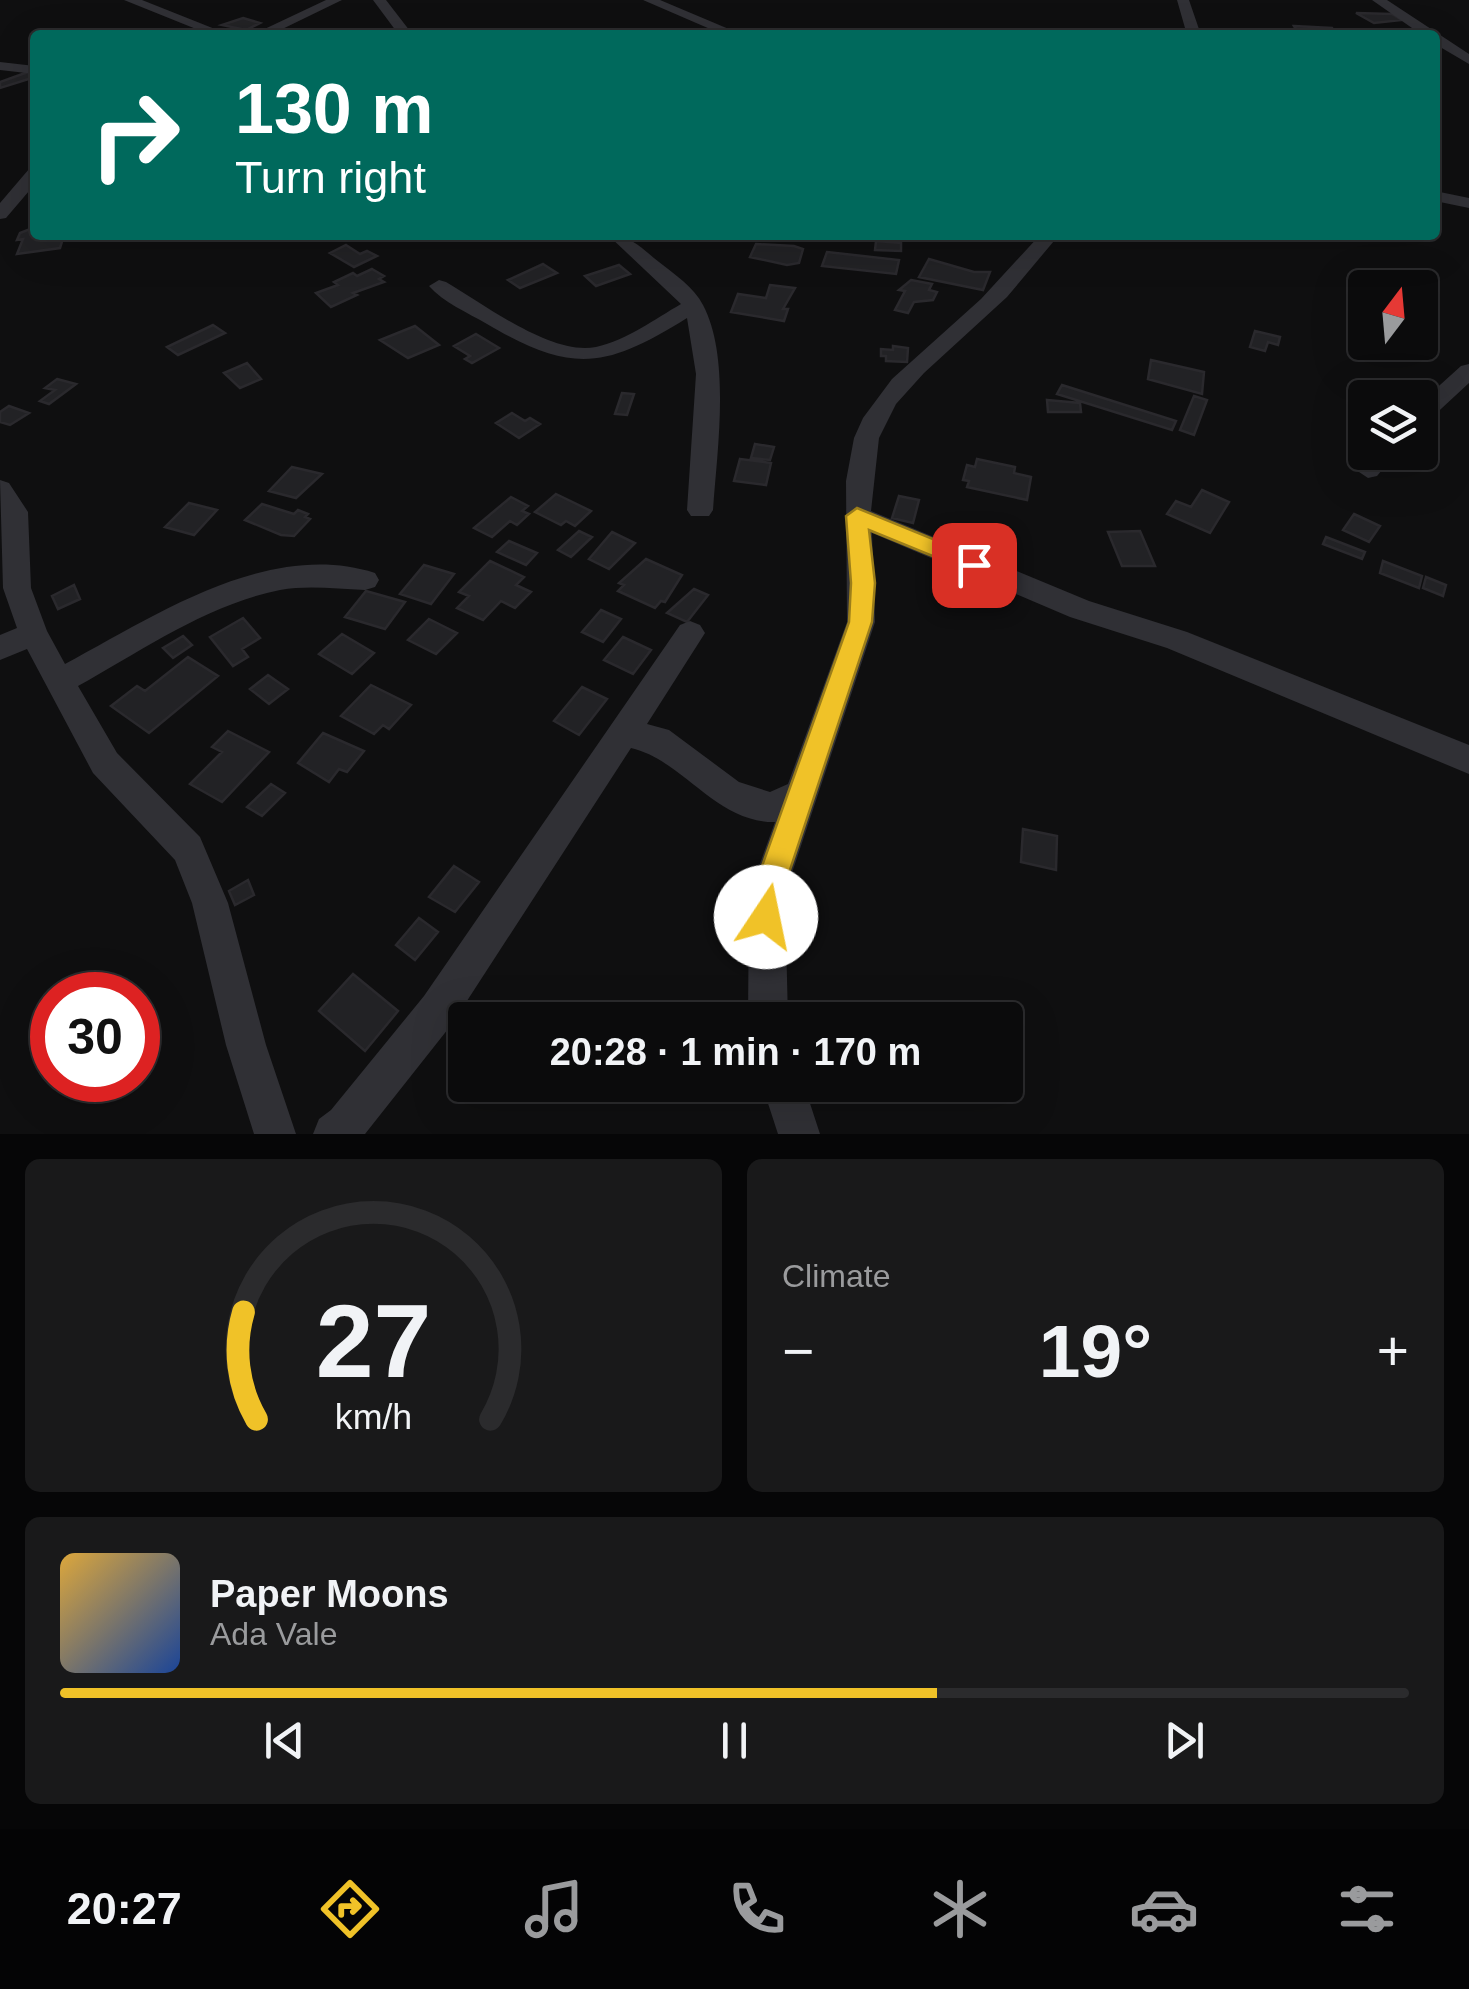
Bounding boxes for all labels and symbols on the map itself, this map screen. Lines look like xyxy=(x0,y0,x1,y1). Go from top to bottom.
north arrow xyxy=(1348,270,1438,360)
pin xyxy=(932,523,1017,608)
position arrow xyxy=(714,865,818,969)
speed limit sign: 30 xyxy=(30,972,160,1102)

